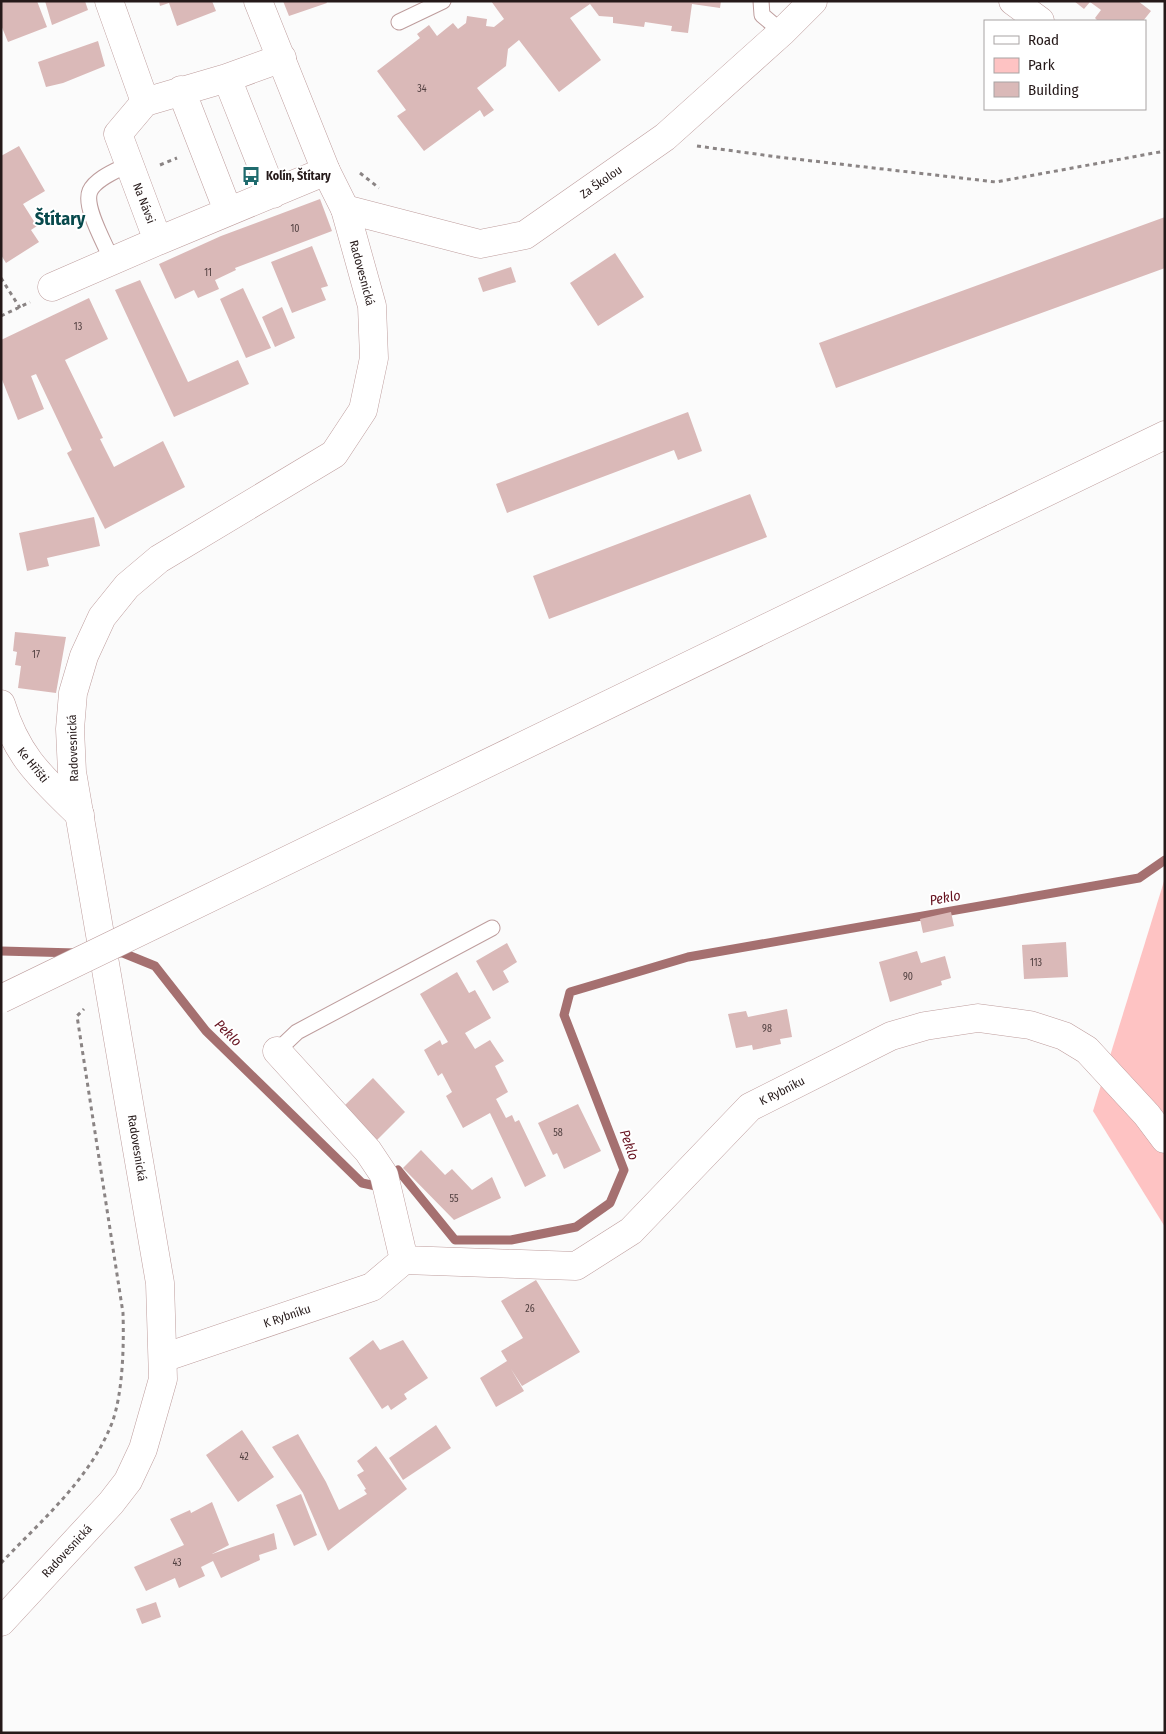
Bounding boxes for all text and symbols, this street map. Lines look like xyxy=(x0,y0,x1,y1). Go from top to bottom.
legend xyxy=(984,20,1146,110)
text: Road xyxy=(1028,31,1059,49)
text: Park xyxy=(1028,56,1055,74)
text: Building xyxy=(1028,81,1079,99)
house number: 34 xyxy=(417,83,427,95)
street label: Za Školou xyxy=(577,162,625,201)
bus stop icon: Kolín, Štítary xyxy=(240,165,262,187)
place label: Kolín, Štítary xyxy=(266,167,331,183)
street label: Na Návsi xyxy=(130,181,158,225)
district label: Štítary xyxy=(35,207,86,230)
house number: 10 xyxy=(290,223,300,235)
street label: Radovesnická xyxy=(347,239,377,307)
house number: 11 xyxy=(204,267,212,279)
house number: 13 xyxy=(74,321,83,333)
house number: 17 xyxy=(32,649,40,661)
street label: Radovesnická xyxy=(65,714,81,782)
street label: Ke Hřišti xyxy=(15,744,51,786)
water label: Peklo xyxy=(928,887,962,909)
house number: 113 xyxy=(1030,957,1043,969)
house number: 90 xyxy=(903,971,913,983)
water label: Peklo xyxy=(211,1016,245,1050)
house number: 98 xyxy=(762,1023,772,1035)
street label: K Rybníku xyxy=(757,1074,807,1108)
street label: Radovesnická xyxy=(125,1114,149,1182)
house number: 58 xyxy=(553,1127,563,1139)
water label: Peklo xyxy=(616,1127,642,1163)
house number: 55 xyxy=(449,1193,459,1205)
street label: K Rybníku xyxy=(262,1301,312,1331)
house number: 26 xyxy=(525,1303,535,1315)
house number: 42 xyxy=(239,1451,249,1463)
street label: Radovesnická xyxy=(39,1522,95,1580)
house number: 43 xyxy=(172,1557,182,1569)

